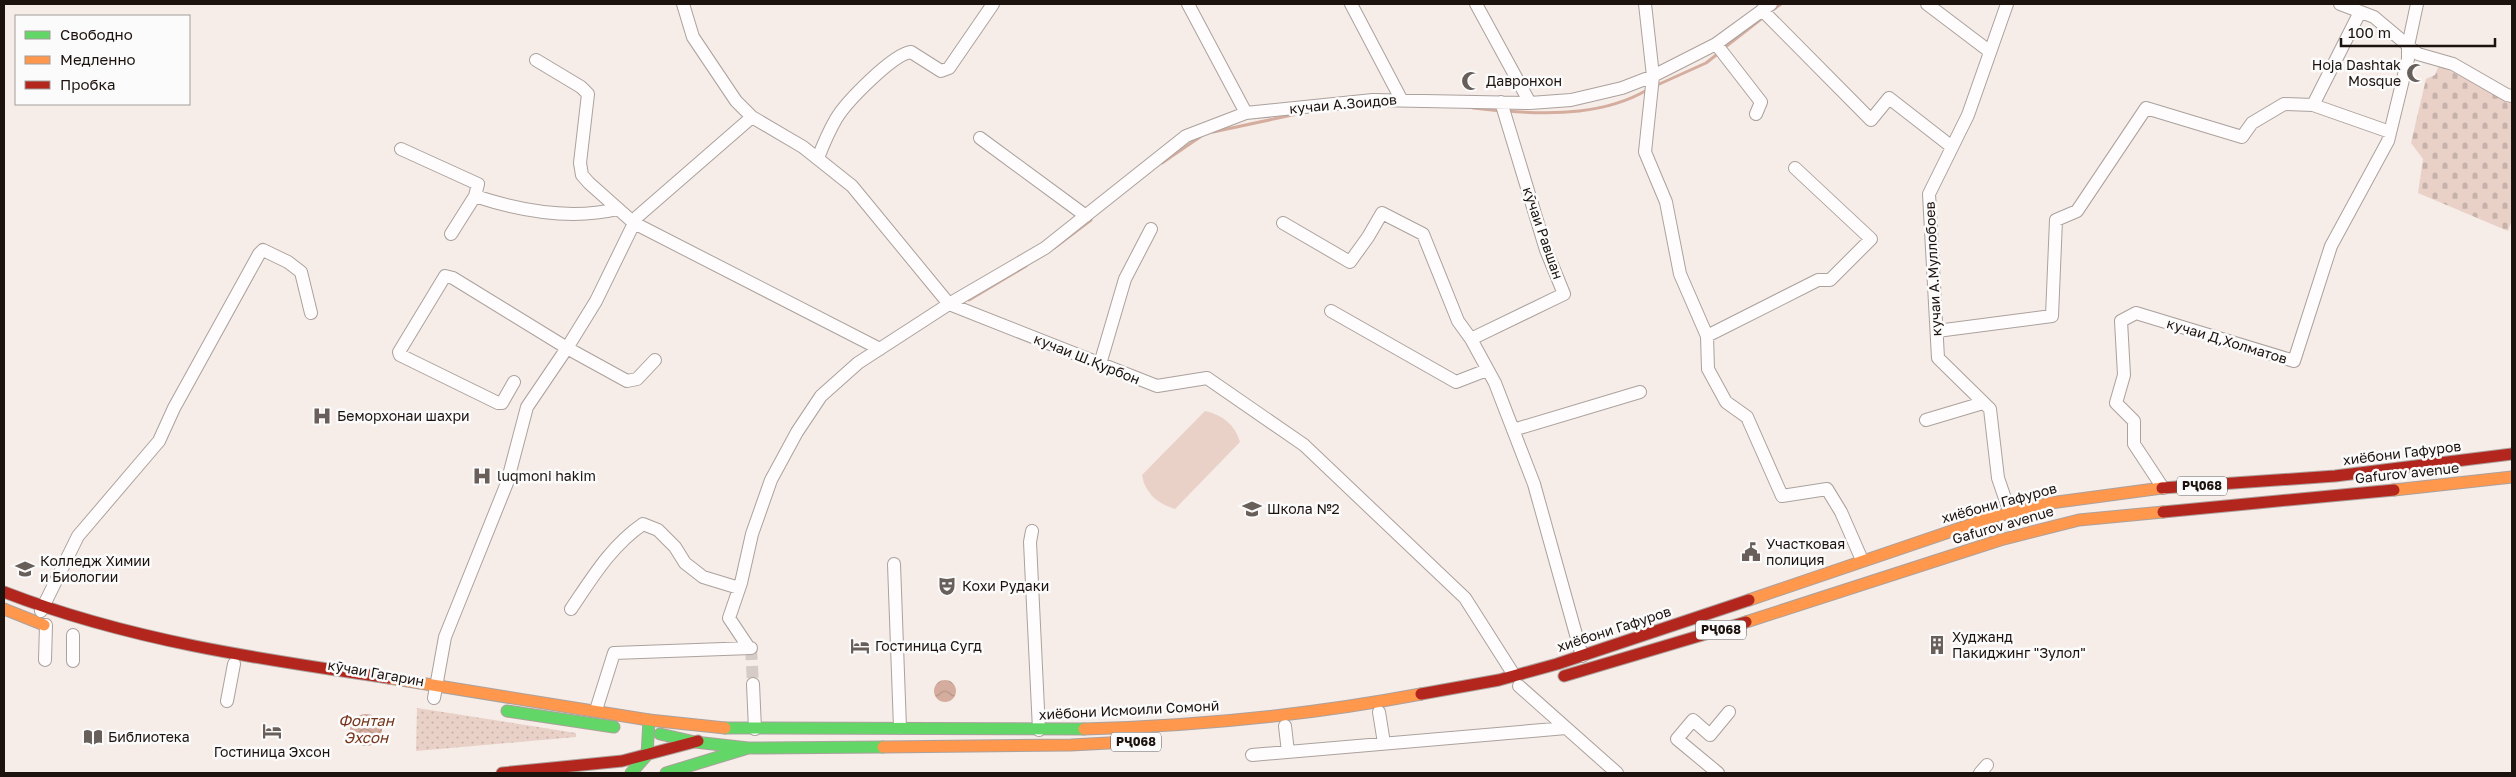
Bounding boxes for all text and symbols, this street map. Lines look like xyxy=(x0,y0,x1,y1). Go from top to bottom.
legend xyxy=(15,15,190,105)
scale bar xyxy=(2341,15,2495,47)
text: 100 m xyxy=(2348,23,2391,41)
text: Свободно xyxy=(60,25,133,43)
text: Медленно xyxy=(60,50,136,68)
place label: Hoja Dashtak Mosque xyxy=(2312,56,2401,89)
mosque icon: Hoja Dashtak Mosque xyxy=(2405,62,2427,84)
mosque icon: Давронхон xyxy=(1460,70,1482,92)
place label: Давронхон xyxy=(1486,72,1562,89)
text: Пробка xyxy=(60,75,115,93)
street label: кучаи А.Зоидов xyxy=(1288,90,1398,117)
street label: кӯчаи Равшан xyxy=(1520,185,1567,281)
street label: кучаи А.Муллобоев xyxy=(1920,201,1945,337)
street label: кучаи Д,Холматов xyxy=(2165,314,2290,367)
street label: кучаи Ш.Қурбон xyxy=(1032,330,1143,388)
hospital icon: Беморхонаи шахри xyxy=(311,405,333,427)
place label: Беморхонаи шахри xyxy=(337,407,470,424)
street label: хиёбони Гафуров xyxy=(2342,437,2462,468)
street label: Gafurov avenue xyxy=(2354,459,2460,486)
hospital icon: luqmoni hakim xyxy=(471,465,493,487)
place label: luqmoni hakim xyxy=(497,467,596,484)
road number: РҶ068 xyxy=(2177,476,2227,496)
street label: хиёбони Гафуров xyxy=(1939,479,2059,526)
school or university icon: Школа №2 xyxy=(1241,498,1263,520)
place label: Школа №2 xyxy=(1267,500,1340,517)
street label: Gafurov avenue xyxy=(1950,502,2056,547)
place label: Участковая полиция xyxy=(1766,535,1845,568)
public building icon: Участковая полиция xyxy=(1740,541,1762,563)
place label: Колледж Химии и Биологии xyxy=(40,552,150,585)
school or university icon: Колледж Химии и Биологии xyxy=(14,558,36,580)
theatre icon: Кохи Рудаки xyxy=(936,575,958,597)
place label: Кохи Рудаки xyxy=(962,577,1049,594)
street label: хиёбони Гафуров xyxy=(1555,602,1673,655)
road number: РҶ068 xyxy=(1696,620,1746,640)
place label: Худжанд Пакиджинг "Зулол" xyxy=(1952,628,2086,661)
building icon: Худжанд Пакиджинг "Зулол" xyxy=(1926,634,1948,656)
hotel icon: Гостиница Сугд xyxy=(849,635,871,657)
place label: Гостиница Сугд xyxy=(875,637,982,654)
street label: кӯчаи Гагарин xyxy=(326,656,426,689)
street label: хиёбони Исмоили Сомонӣ xyxy=(1038,696,1220,723)
water label: Фонтан Эхсон xyxy=(338,711,395,746)
hotel icon: Гостиница Эхсон xyxy=(261,720,283,742)
library icon: Библиотека xyxy=(82,726,104,748)
place label: Библиотека xyxy=(108,728,190,745)
road number: РҶ068 xyxy=(1111,732,1161,752)
place label: Гостиница Эхсон xyxy=(214,743,330,760)

